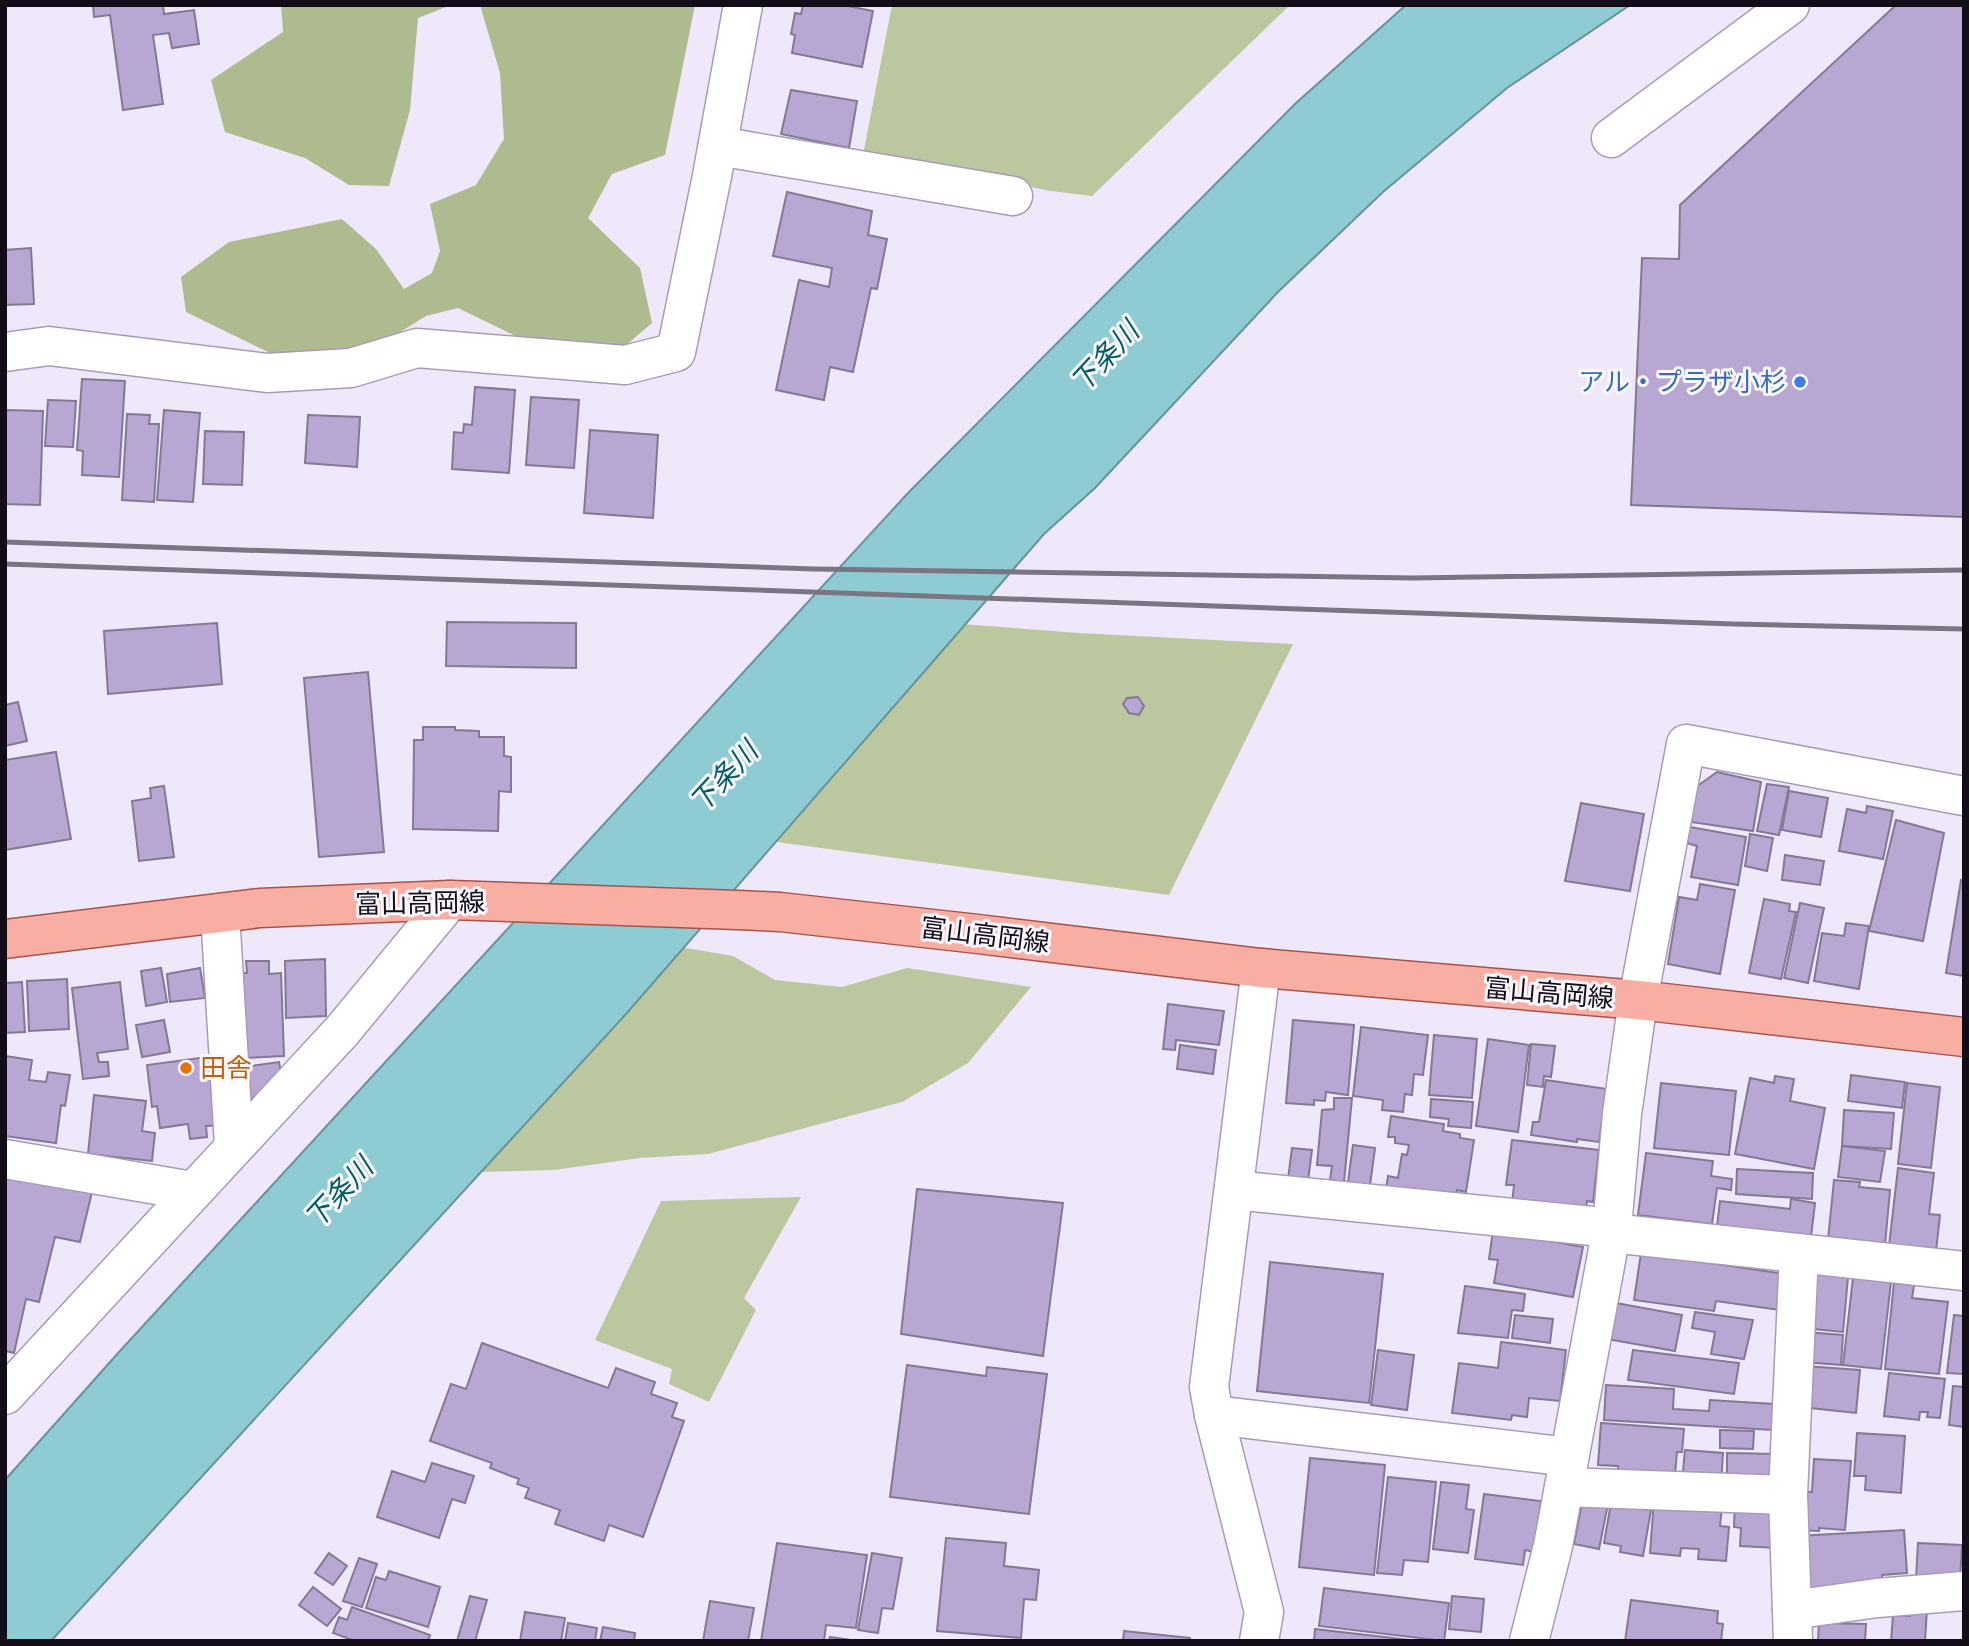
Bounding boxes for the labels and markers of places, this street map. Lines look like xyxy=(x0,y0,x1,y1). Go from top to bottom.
place label: アル・プラザ小杉 xyxy=(1578,363,1786,401)
marker: アル・プラザ小杉 xyxy=(1792,374,1808,390)
place label: 田舎 xyxy=(200,1049,252,1087)
marker: 田舎 xyxy=(178,1060,194,1076)

